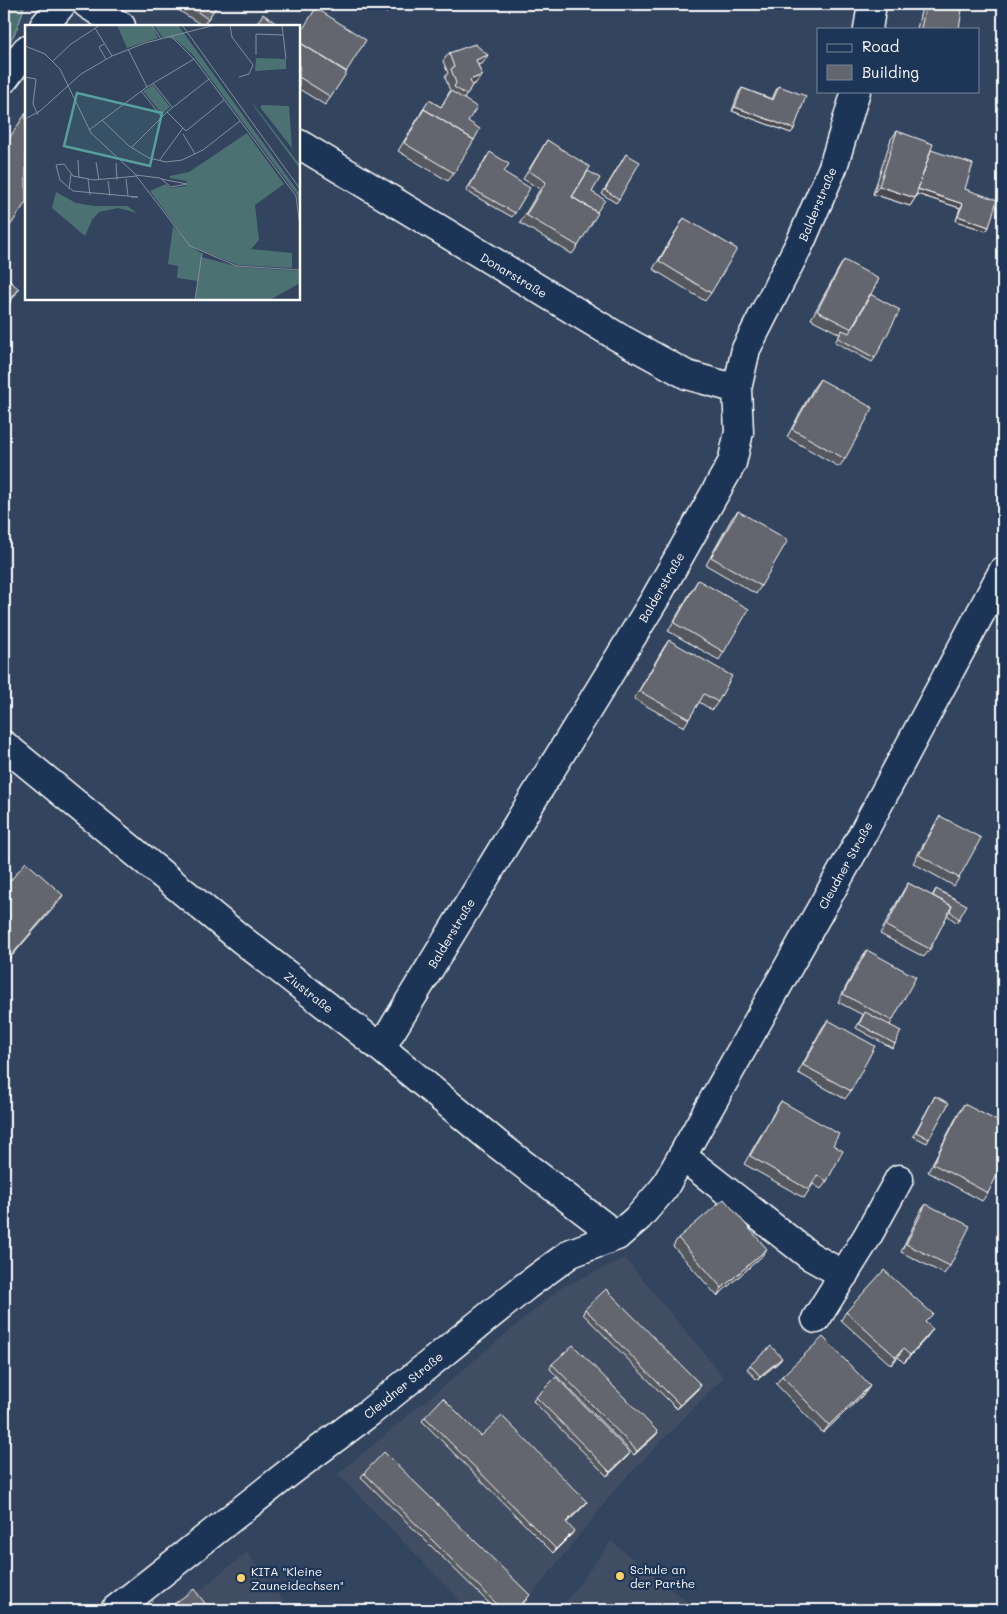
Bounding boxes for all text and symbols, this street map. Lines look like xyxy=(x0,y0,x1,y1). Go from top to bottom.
inset map xyxy=(25,25,300,300)
legend xyxy=(817,28,980,92)
text: Road xyxy=(862,36,899,56)
text: Building xyxy=(862,62,919,82)
street label: Balderstraße xyxy=(794,165,840,243)
street label: Donarstraße xyxy=(478,249,550,301)
street label: Balderstraße xyxy=(634,549,688,625)
street label: Cleudner Straße xyxy=(814,818,876,912)
street label: Balderstraße xyxy=(424,895,478,971)
street label: Ziustraße xyxy=(281,968,337,1016)
street label: Cleudner Straße xyxy=(360,1348,446,1422)
place label: Schule an der Parthe xyxy=(630,1561,695,1591)
place label: KITA "Kleine Zauneidechsen" xyxy=(251,1563,344,1593)
marker: Schule an der Parthe xyxy=(614,1570,626,1582)
marker: KITA "Kleine Zauneidechsen" xyxy=(235,1572,247,1584)

